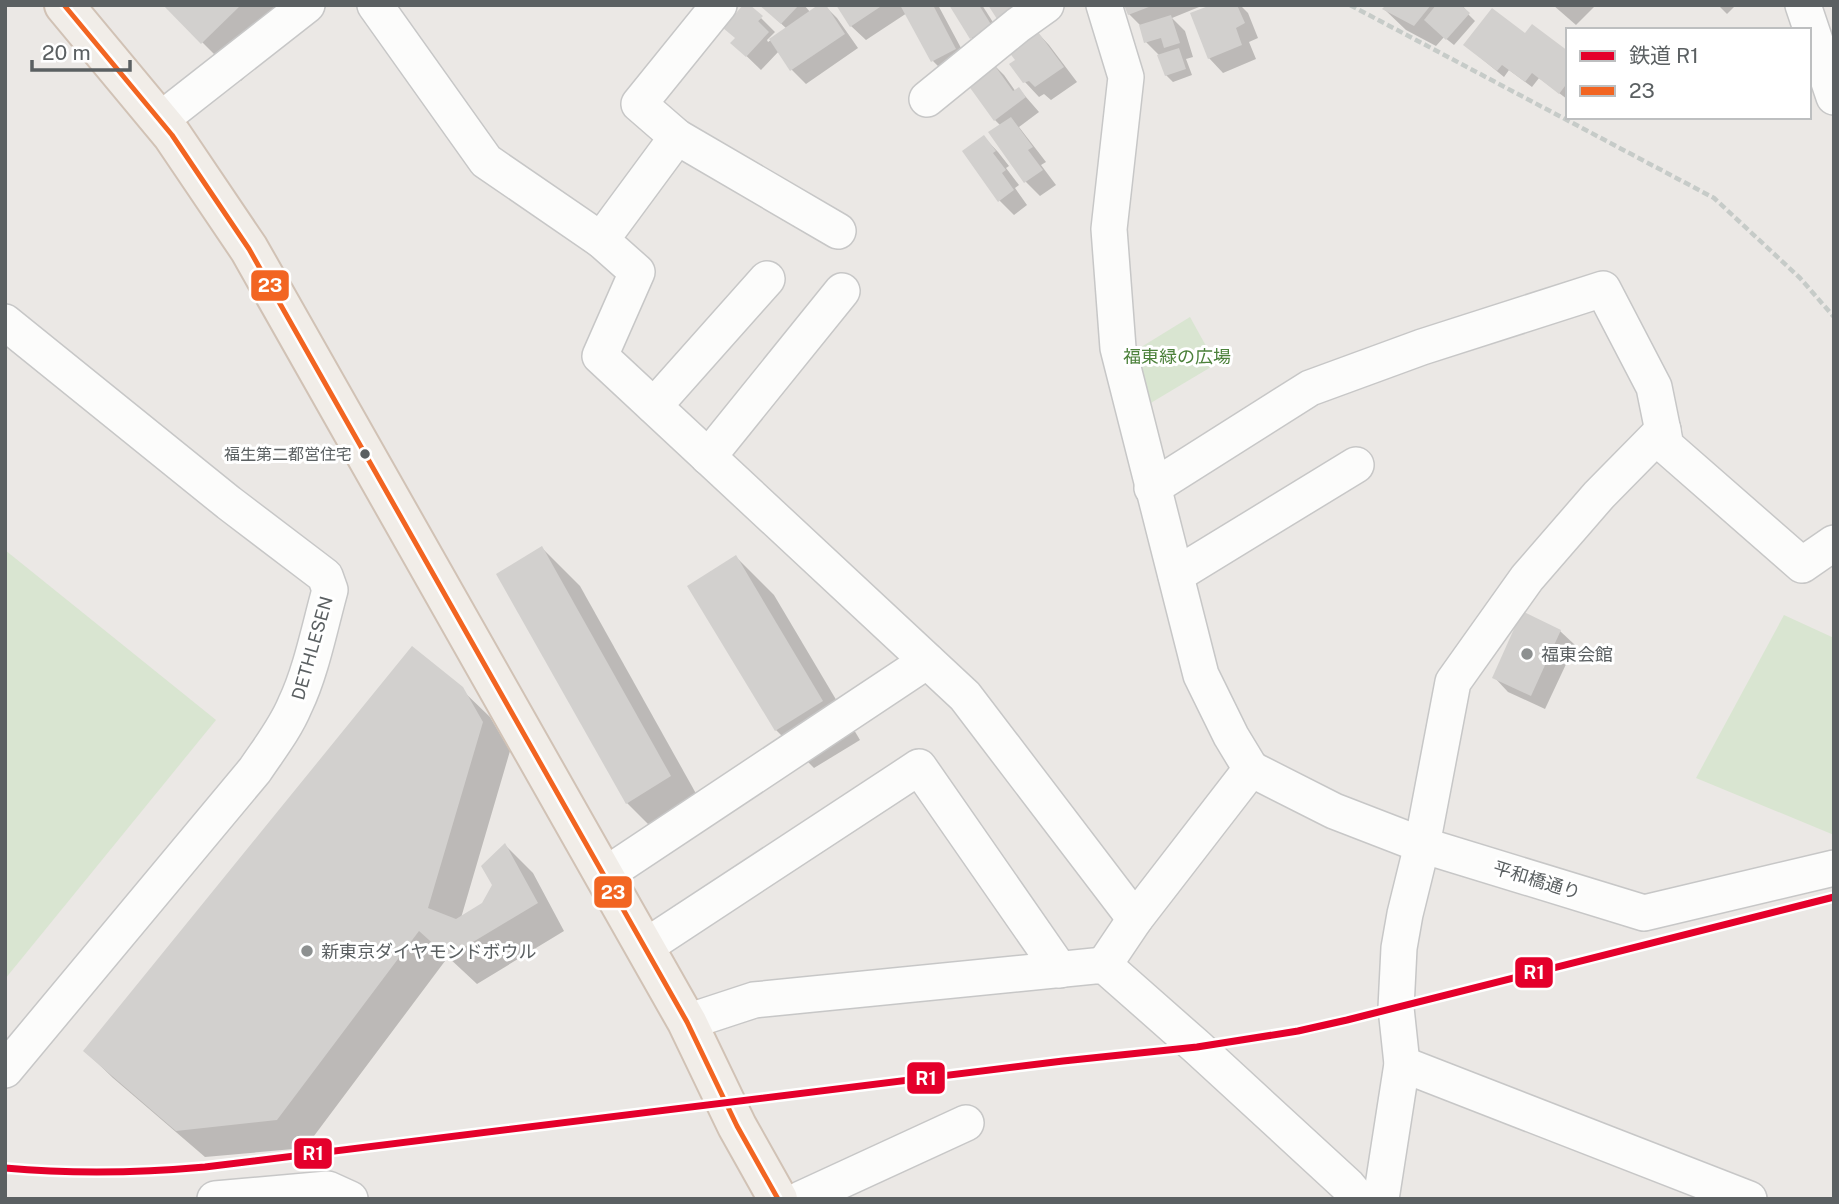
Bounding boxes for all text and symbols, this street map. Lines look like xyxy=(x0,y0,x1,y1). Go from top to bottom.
scale bar xyxy=(32,28,130,72)
legend xyxy=(1566,28,1811,119)
text: 20 m xyxy=(42,40,91,65)
text: 鉄道 R1 xyxy=(1629,43,1699,68)
text: 23 xyxy=(1629,78,1655,103)
line badge: 23 xyxy=(250,269,290,302)
text: 23 xyxy=(258,274,282,296)
park label: 福東緑の広場 xyxy=(1123,346,1231,367)
place label: 福生第二都営住宅 xyxy=(224,445,352,464)
marker: 福生第二都営住宅 xyxy=(358,447,372,461)
street label: DETHLESEN xyxy=(287,594,337,702)
place label: 福東会館 xyxy=(1541,644,1613,665)
marker: 福東会館 xyxy=(1519,646,1535,662)
street label: 平和橋通り xyxy=(1491,857,1583,903)
line badge: 23 xyxy=(593,875,633,909)
text: 23 xyxy=(601,881,625,903)
place label: 新東京ダイヤモンドボウル xyxy=(321,941,536,962)
marker: 新東京ダイヤモンドボウル xyxy=(299,943,315,959)
line badge: R1 xyxy=(1514,956,1554,989)
text: R1 xyxy=(1523,961,1545,983)
line badge: R1 xyxy=(906,1061,946,1095)
text: R1 xyxy=(915,1067,937,1089)
line badge: R1 xyxy=(293,1137,333,1170)
text: R1 xyxy=(302,1142,324,1164)

